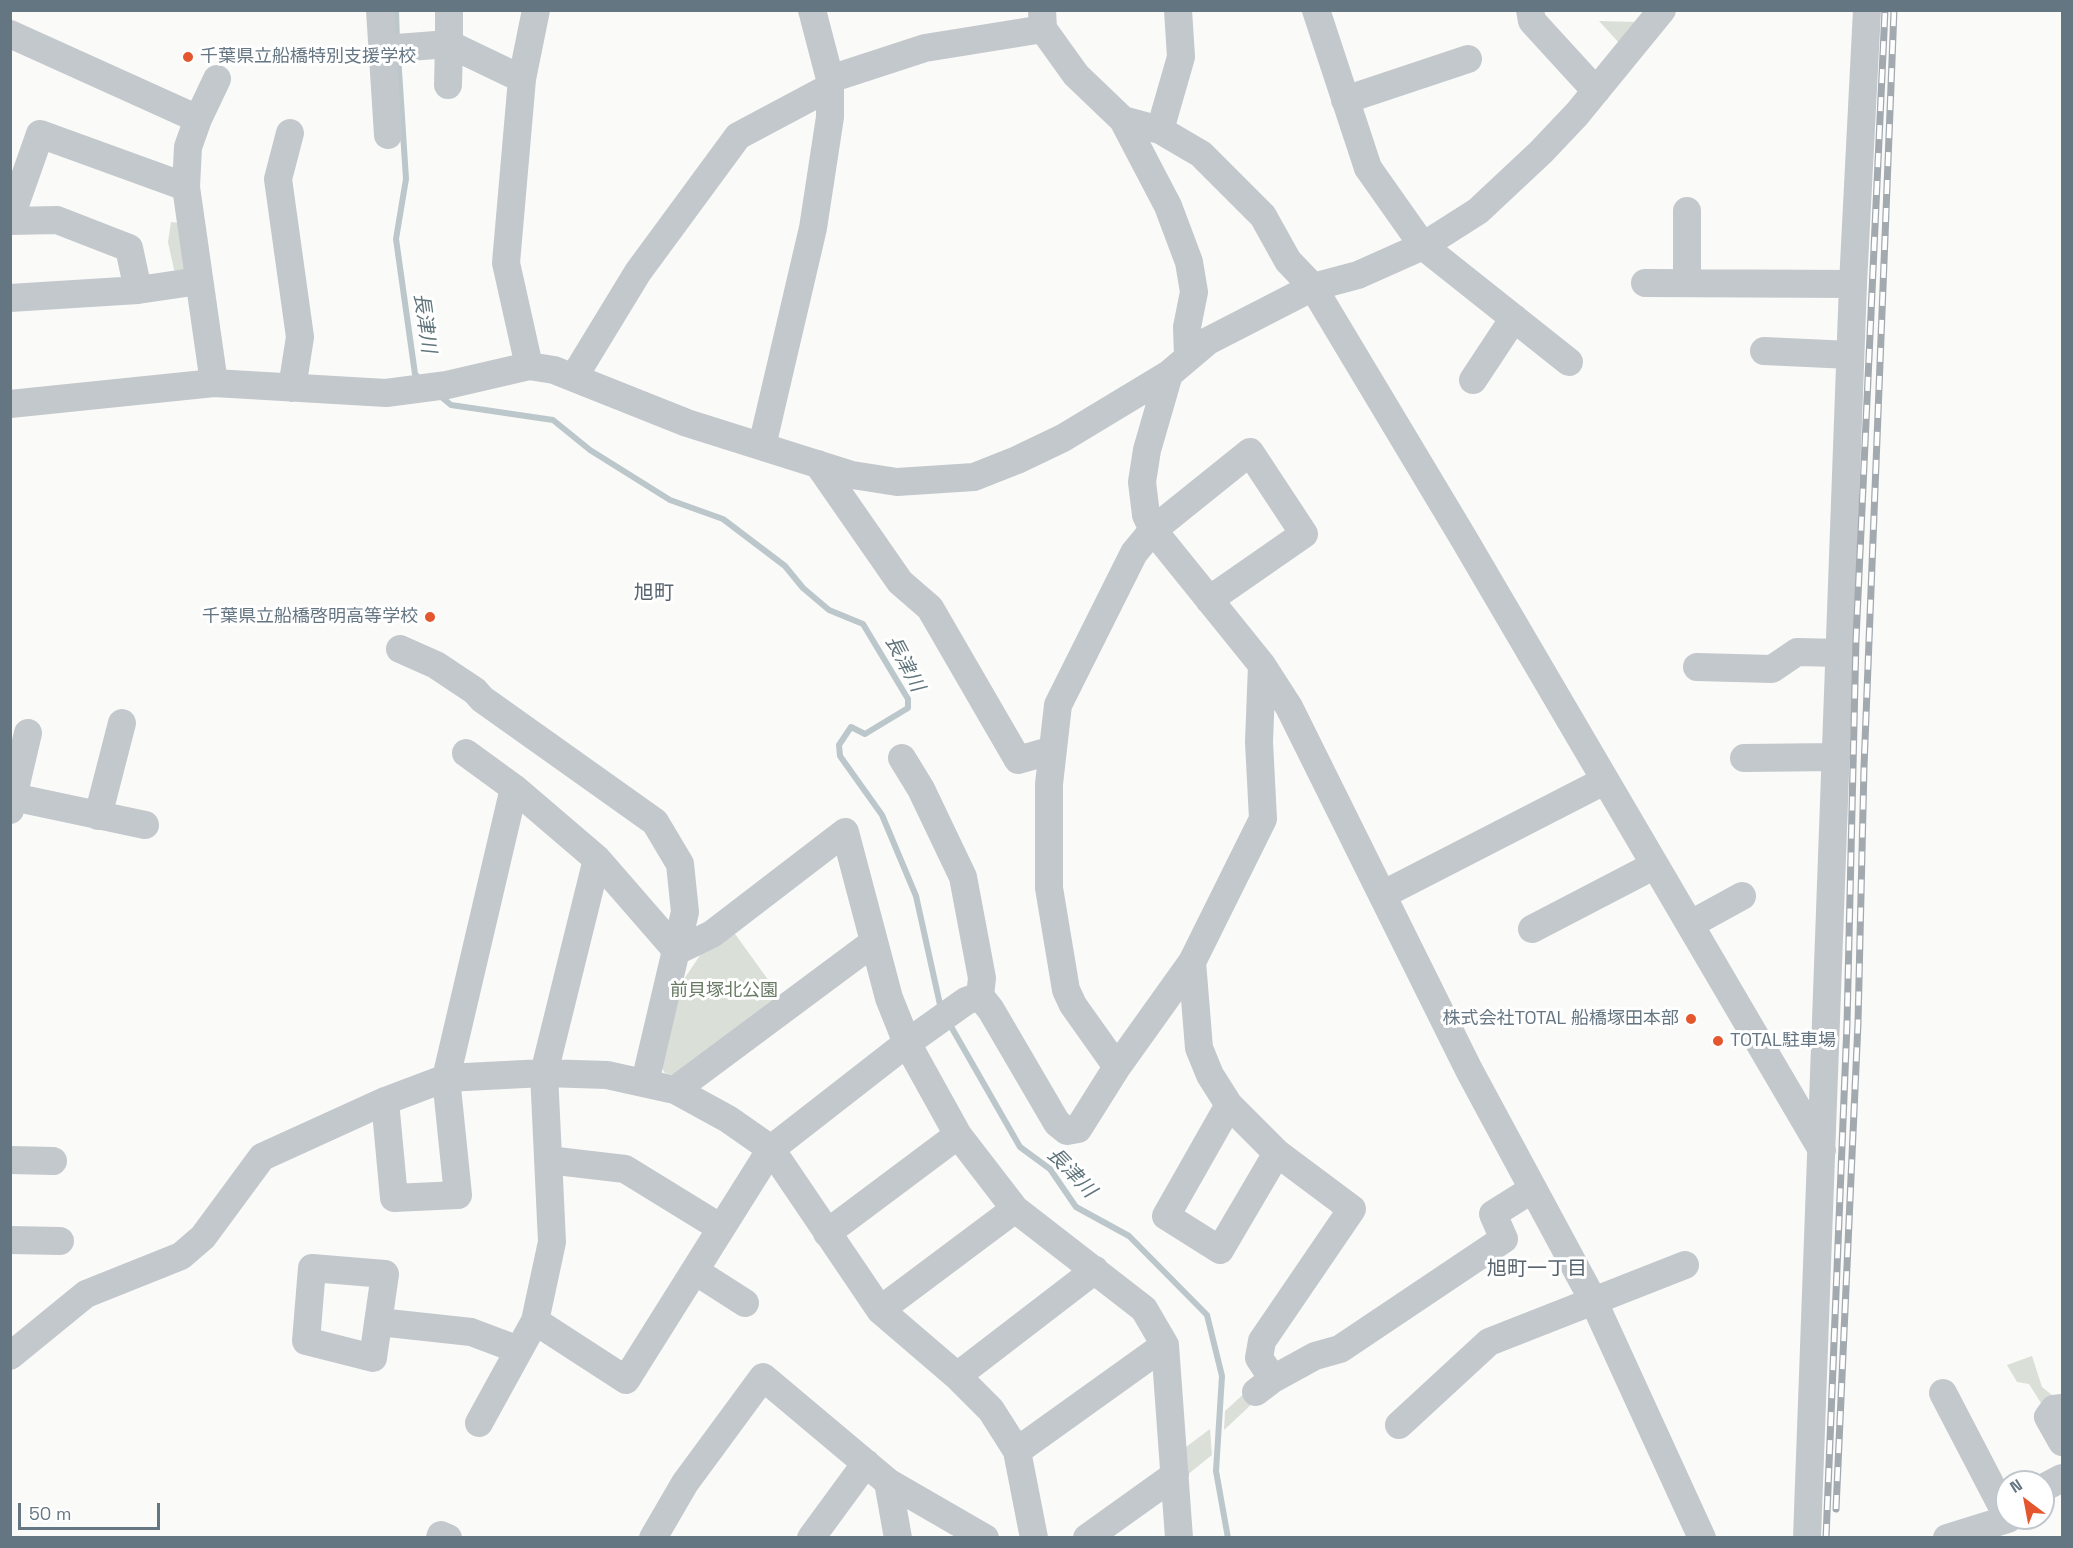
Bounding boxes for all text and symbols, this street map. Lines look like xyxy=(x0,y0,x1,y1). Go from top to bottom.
place label: 千葉県立船橋特別支援学校 xyxy=(200,46,416,68)
marker: 千葉県立船橋特別支援学校 xyxy=(181,50,195,64)
water label: 長津川 xyxy=(408,292,440,354)
district label: 旭町 xyxy=(634,582,674,606)
place label: 千葉県立船橋啓明高等学校 xyxy=(202,606,418,628)
marker: 千葉県立船橋啓明高等学校 xyxy=(423,610,437,624)
water label: 長津川 xyxy=(879,632,929,696)
park label: 前貝塚北公園 xyxy=(670,980,778,1002)
place label: 株式会社TOTAL 船橋塚田本部 xyxy=(1442,1008,1679,1030)
marker: 株式会社TOTAL 船橋塚田本部 xyxy=(1684,1012,1698,1026)
place label: TOTAL駐車場 xyxy=(1730,1030,1836,1052)
marker: TOTAL駐車場 xyxy=(1711,1034,1725,1048)
water label: 長津川 xyxy=(1042,1143,1100,1203)
district label: 旭町一丁目 xyxy=(1487,1258,1587,1282)
north arrow xyxy=(1995,1470,2055,1530)
text: N xyxy=(2006,1474,2026,1498)
scale bar xyxy=(21,1491,164,1529)
text: 50 m xyxy=(29,1502,71,1525)

